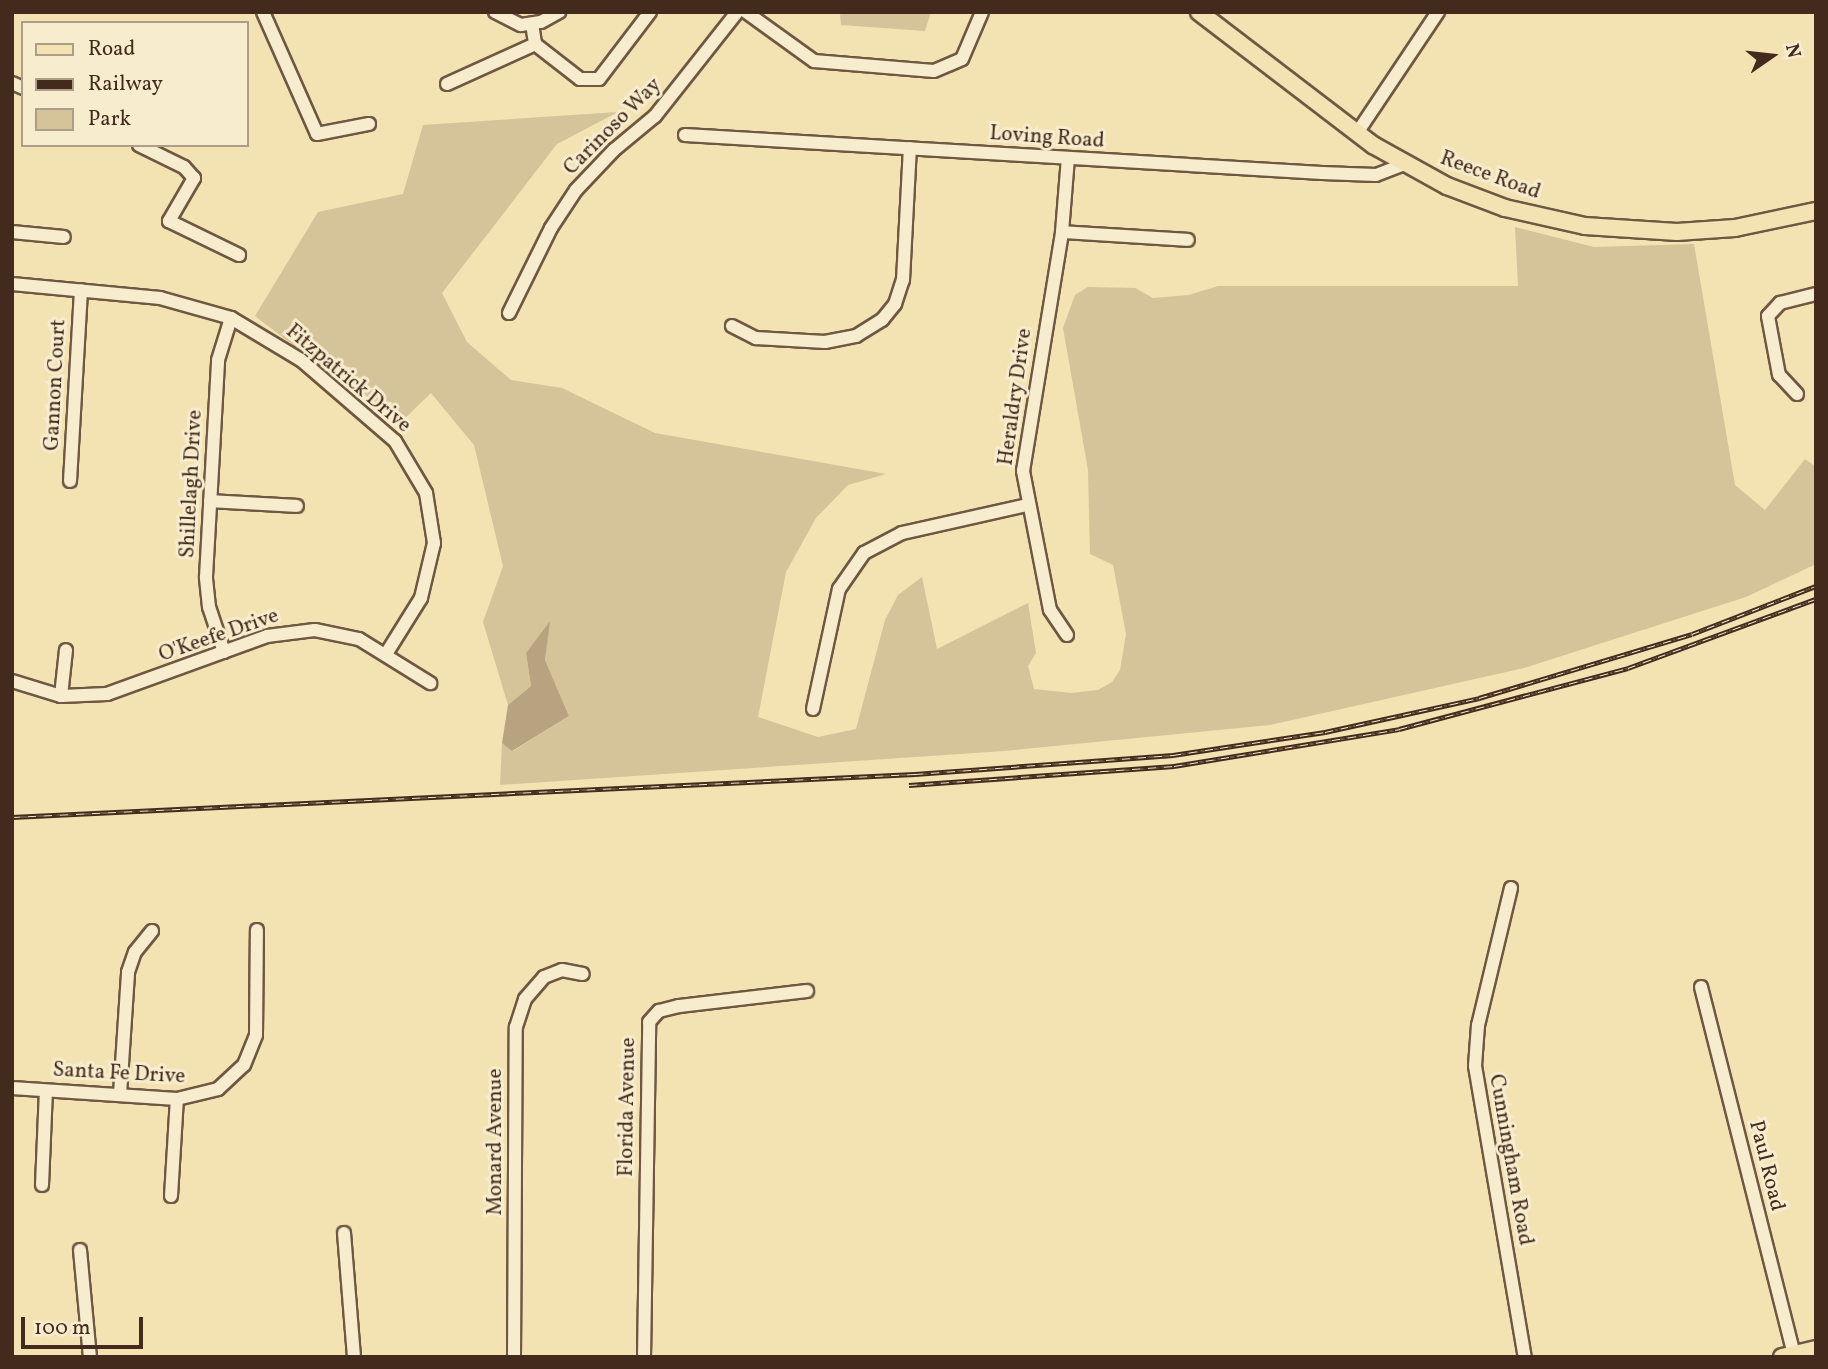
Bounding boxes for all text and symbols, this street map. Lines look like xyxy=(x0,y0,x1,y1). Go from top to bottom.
legend xyxy=(21,21,248,147)
north arrow xyxy=(1737,21,1807,91)
text: Road xyxy=(88,35,135,64)
text: N xyxy=(1778,41,1807,61)
text: Railway xyxy=(88,70,163,99)
street label: Carinoso Way xyxy=(559,73,667,181)
text: Park xyxy=(88,105,131,134)
street label: Loving Road xyxy=(989,121,1105,155)
street label: Reece Road xyxy=(1436,146,1544,206)
street label: Gannon Court xyxy=(40,319,72,451)
street label: Fitzpatrick Drive xyxy=(280,319,416,439)
street label: Heraldry Drive xyxy=(994,327,1038,467)
street label: Shillelagh Drive xyxy=(176,409,208,559)
street label: O'Keefe Drive xyxy=(156,604,282,668)
street label: Florida Avenue xyxy=(614,1037,642,1177)
street label: Santa Fe Drive xyxy=(52,1058,186,1090)
street label: Monard Avenue xyxy=(483,1069,509,1215)
street label: Cunningham Road xyxy=(1483,1072,1537,1248)
street label: Paul Road xyxy=(1743,1118,1789,1214)
scale bar xyxy=(24,1302,147,1346)
text: 100 m xyxy=(34,1314,91,1343)

